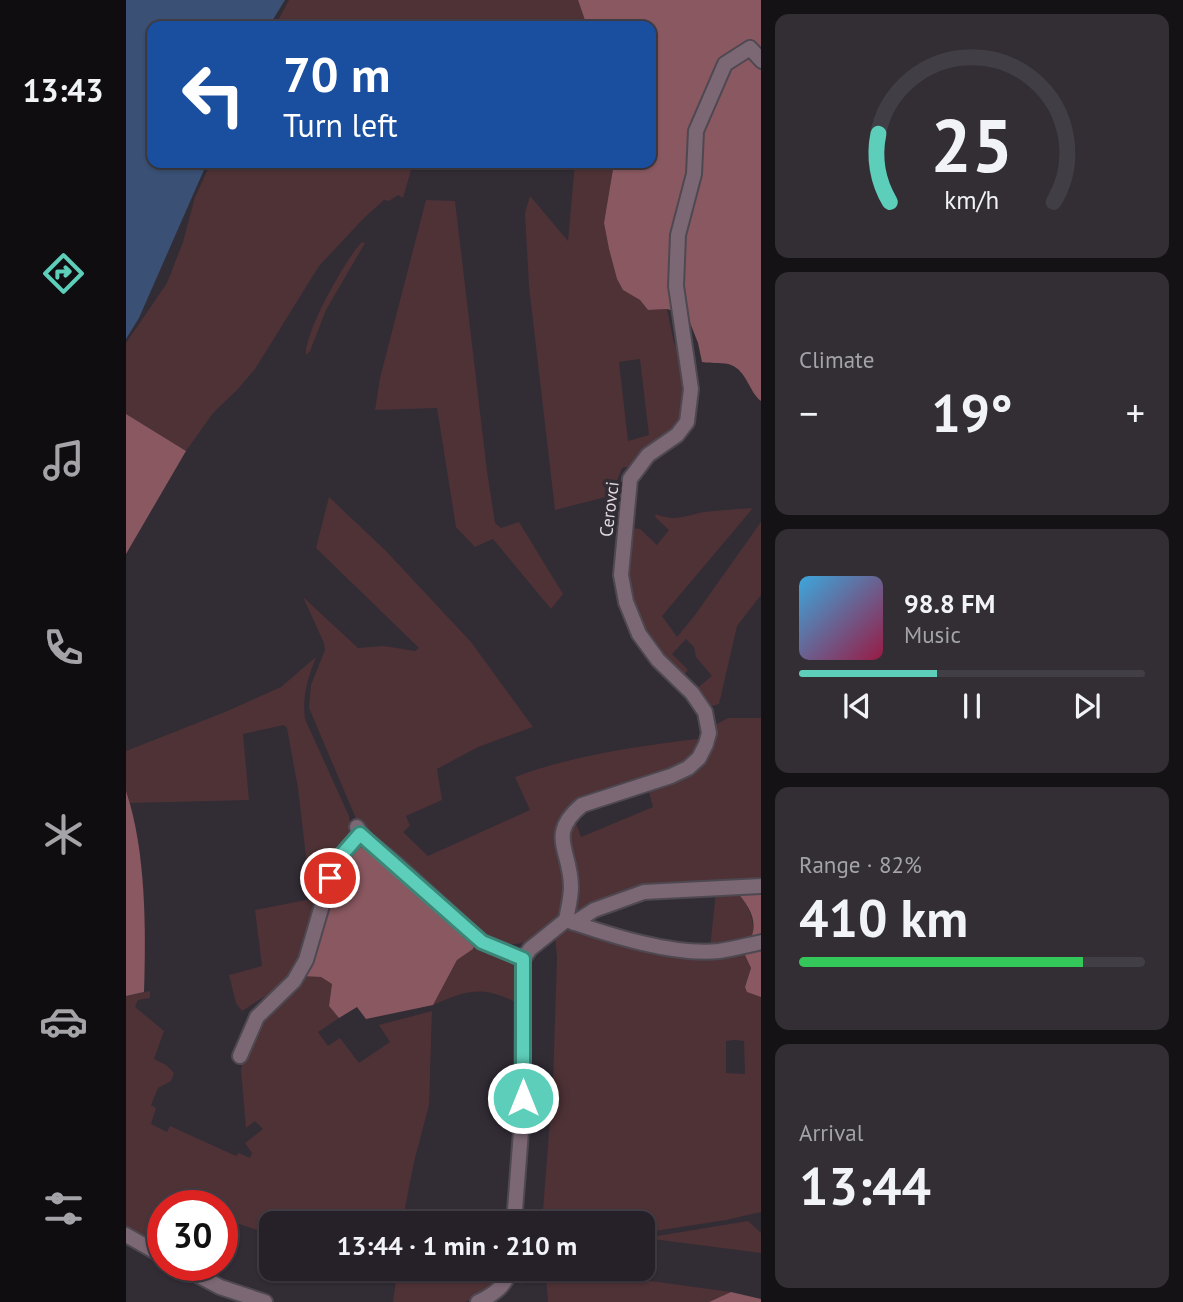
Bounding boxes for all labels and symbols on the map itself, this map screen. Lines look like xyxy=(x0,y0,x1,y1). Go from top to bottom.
street label: Cerovci xyxy=(594,480,624,538)
pin xyxy=(300,848,360,908)
position arrow xyxy=(486,1061,560,1135)
speed limit sign: 30 xyxy=(147,1190,238,1281)

